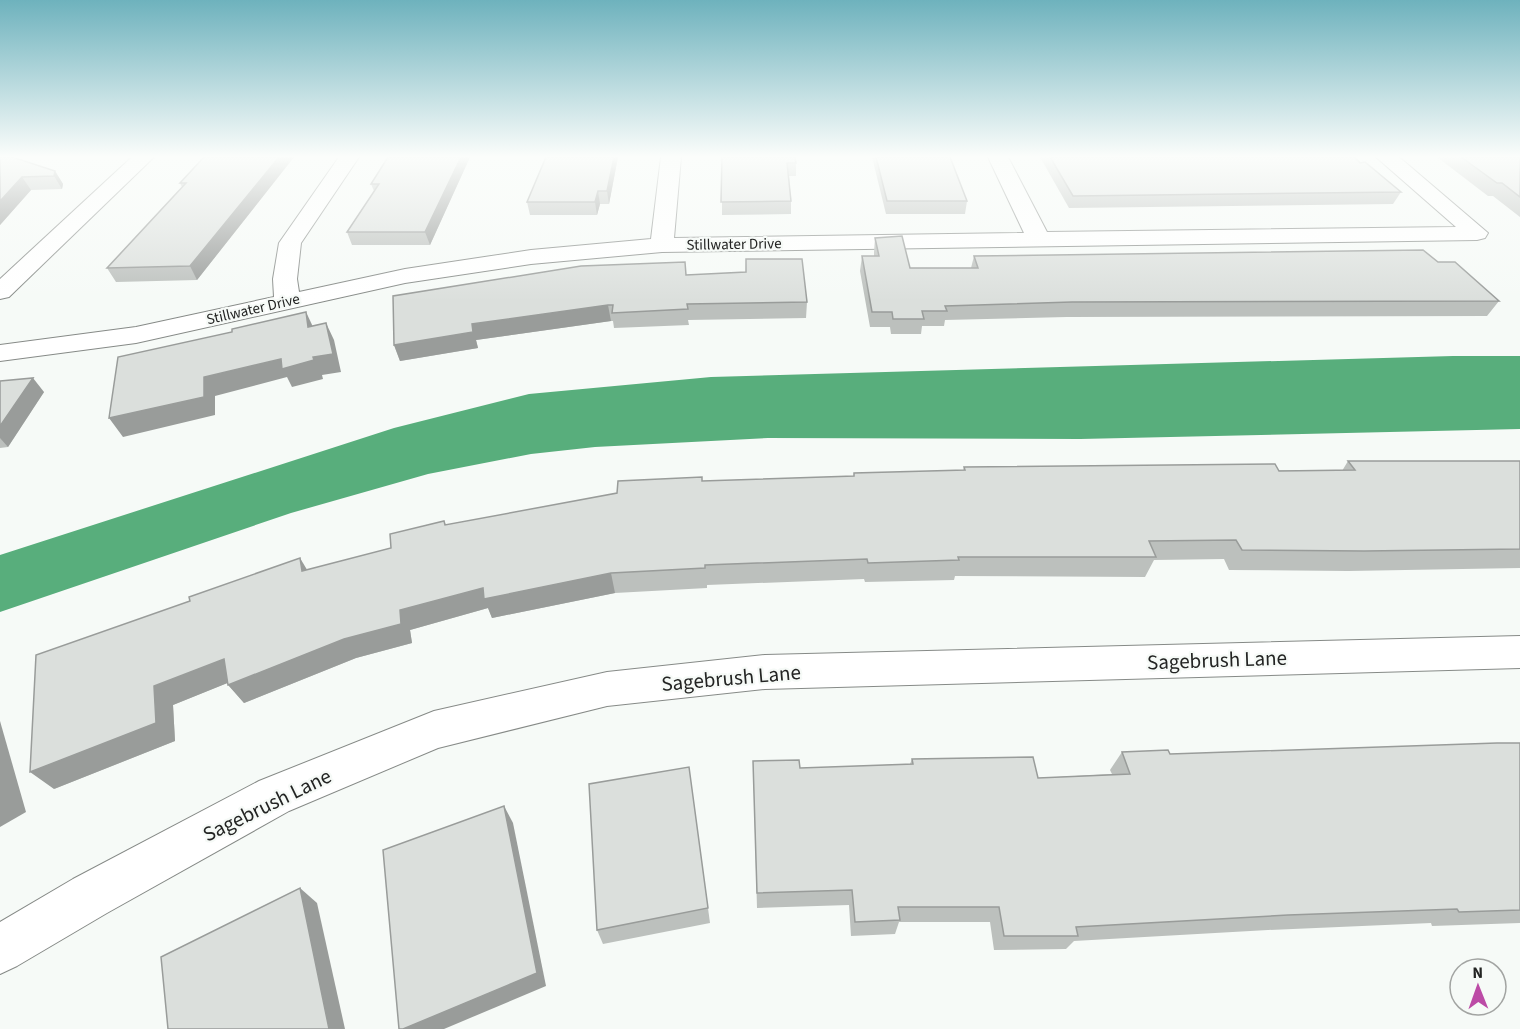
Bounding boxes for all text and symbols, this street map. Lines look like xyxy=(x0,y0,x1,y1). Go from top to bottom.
street label: Stillwater Drive xyxy=(686,233,782,256)
street label: Stillwater Drive xyxy=(204,289,302,330)
street label: Sagebrush Lane xyxy=(1147,643,1287,677)
street label: Sagebrush Lane xyxy=(660,657,802,699)
street label: Sagebrush Lane xyxy=(198,761,336,849)
north arrow xyxy=(1448,957,1508,1017)
text: N xyxy=(1472,962,1483,984)

